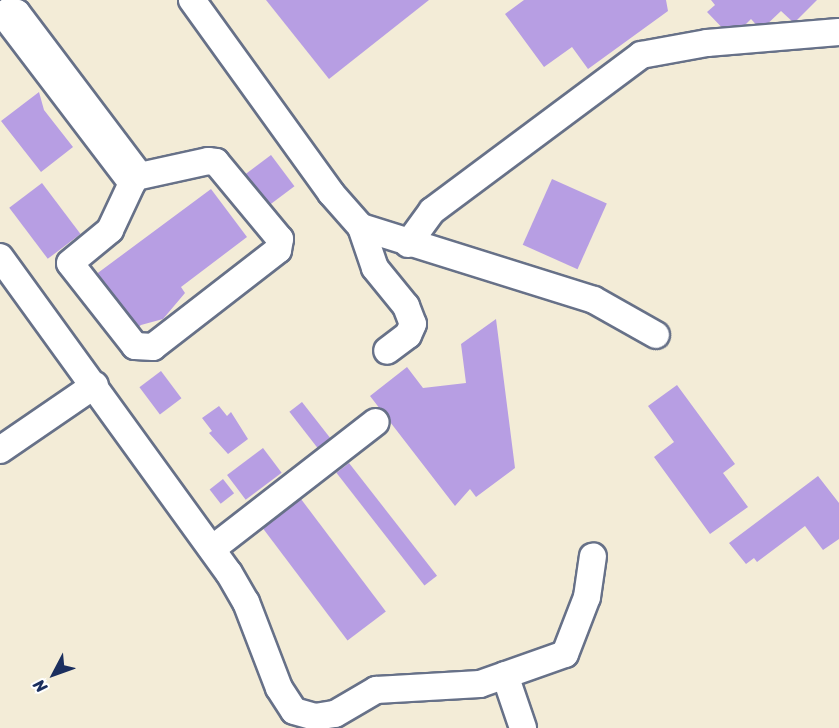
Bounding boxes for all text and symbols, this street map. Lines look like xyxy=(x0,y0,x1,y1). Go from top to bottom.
north arrow xyxy=(24,644,84,704)
text: N xyxy=(25,672,55,700)

